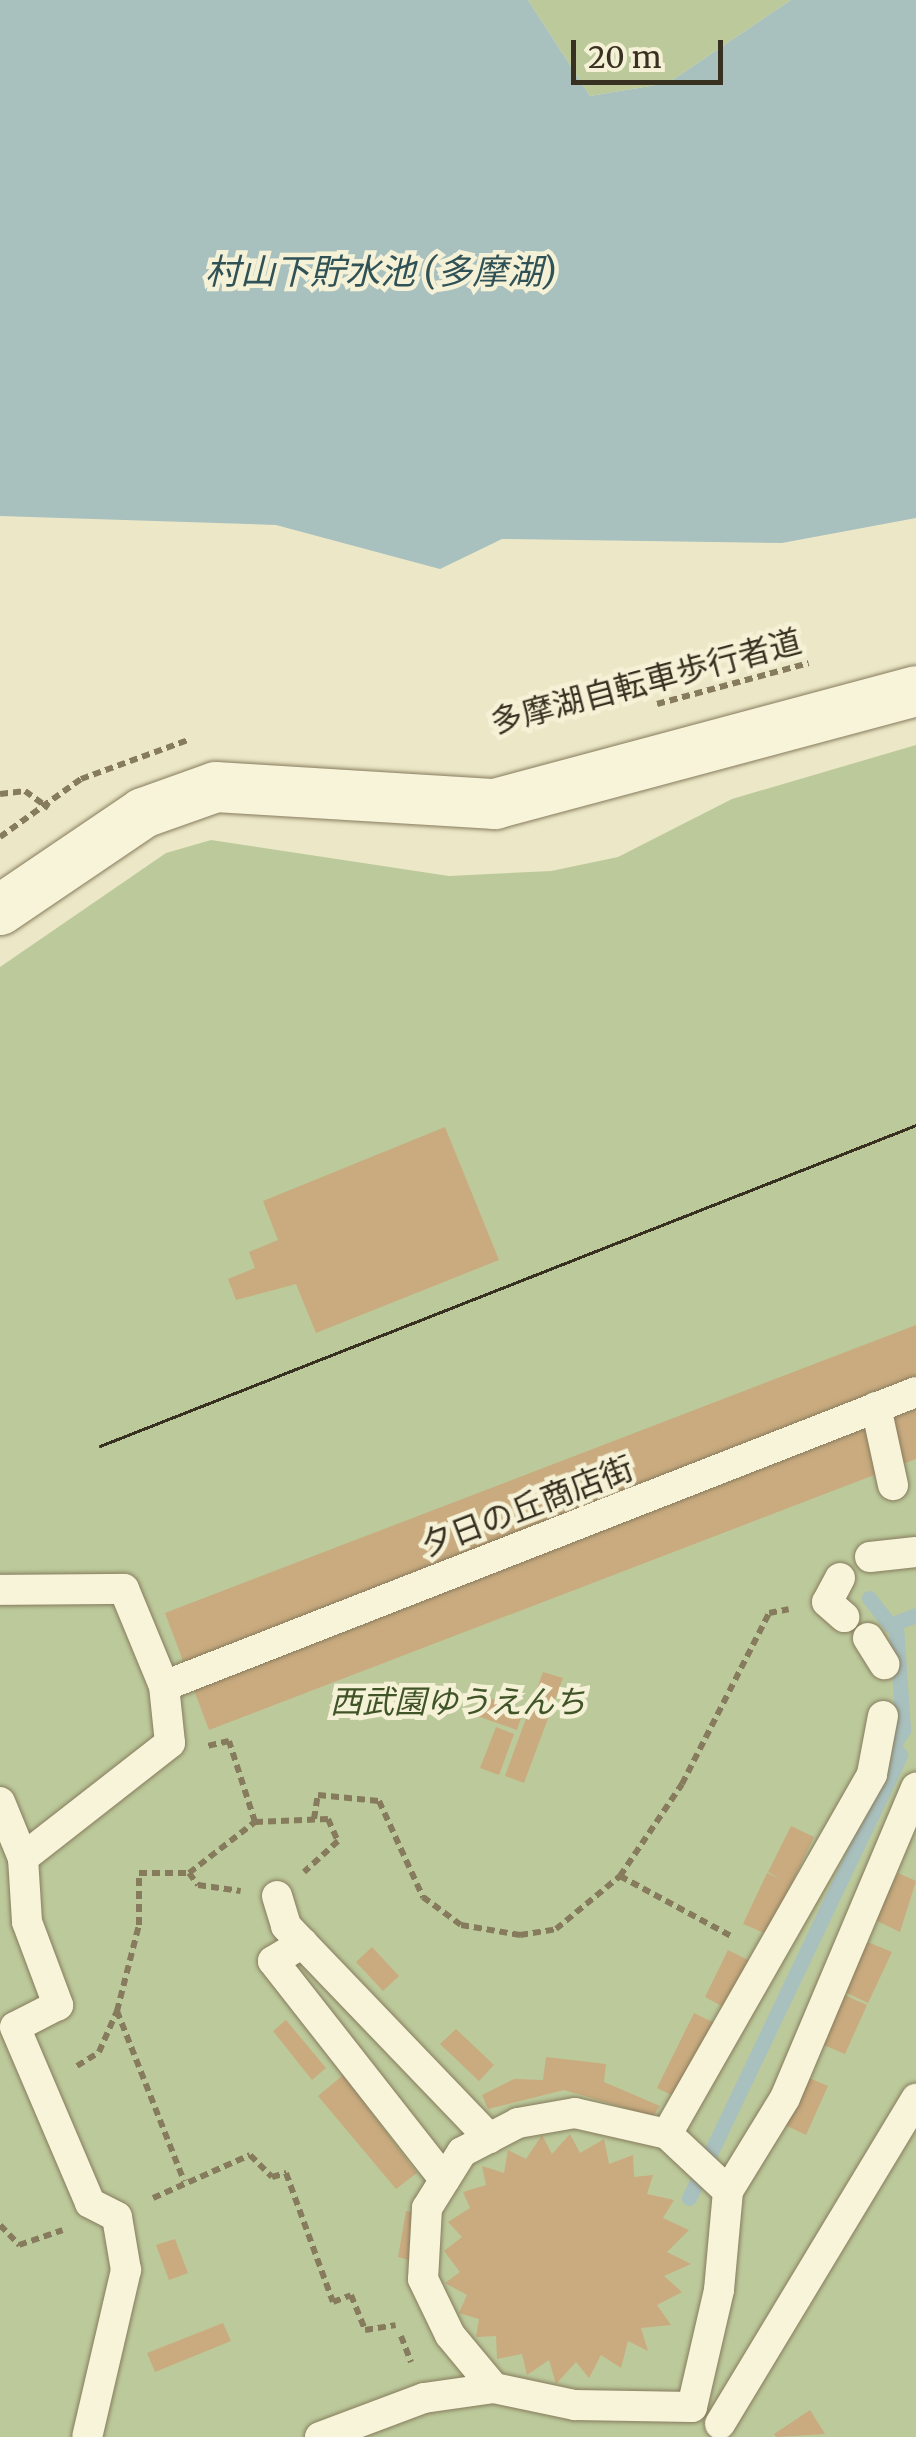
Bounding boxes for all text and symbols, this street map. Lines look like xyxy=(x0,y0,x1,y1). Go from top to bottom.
scale bar xyxy=(576,20,728,82)
text: 20 m xyxy=(588,38,661,76)
water label: 村山下貯水池 (多摩湖) xyxy=(205,251,557,293)
street label: 多摩湖自転車歩行者道 xyxy=(486,622,806,742)
street label: 夕日の丘商店街 xyxy=(416,1449,638,1565)
park label: 西武園ゆうえんち xyxy=(330,1683,586,1721)

